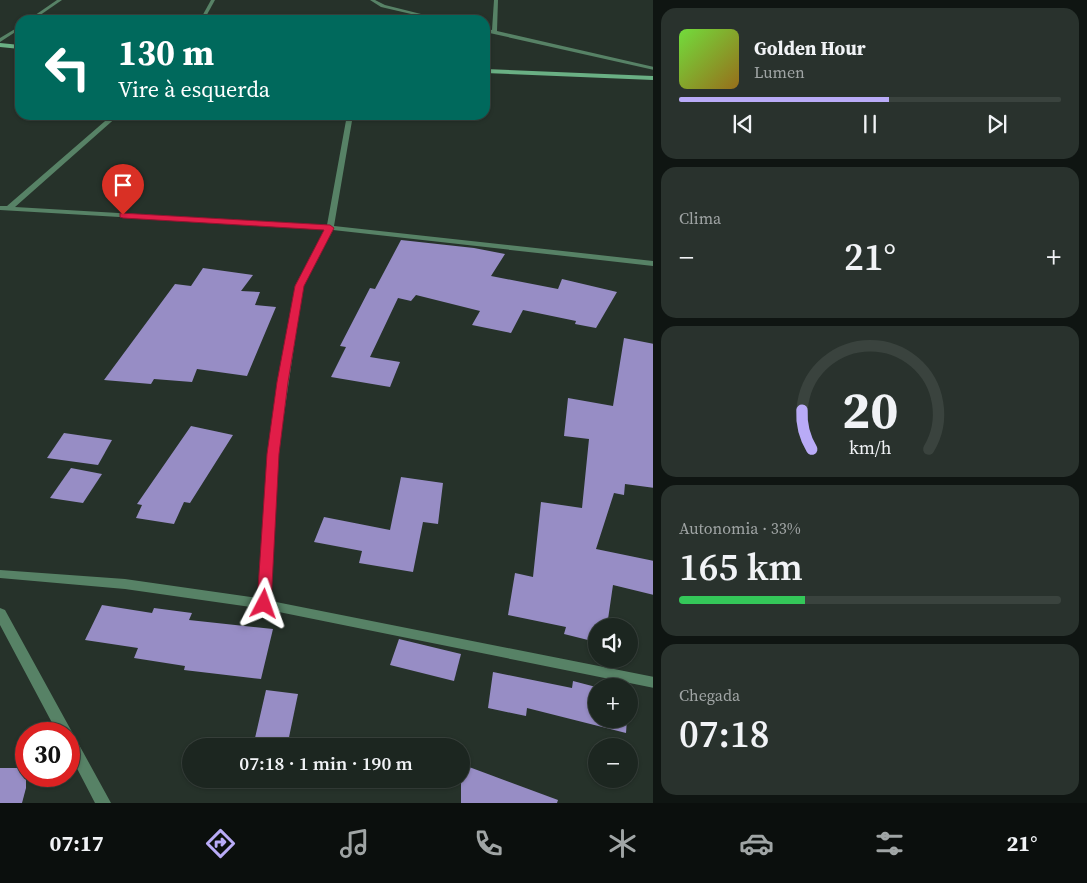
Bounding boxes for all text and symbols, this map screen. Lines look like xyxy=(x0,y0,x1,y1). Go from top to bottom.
text: 130 m xyxy=(118,29,214,77)
icon: left xyxy=(35,35,100,100)
text: Golden Hour xyxy=(754,35,866,61)
text: Lumen xyxy=(754,61,805,83)
text: Vire à esquerda xyxy=(118,74,270,104)
icon: previous xyxy=(729,110,757,138)
icon: pause xyxy=(856,110,884,138)
icon: next xyxy=(983,110,1011,138)
pin xyxy=(102,164,144,215)
icon: arrive xyxy=(109,171,137,199)
text: Clima xyxy=(679,207,721,229)
text: 21° xyxy=(844,231,896,283)
text: − xyxy=(679,238,694,276)
text: + xyxy=(1046,238,1061,276)
text: 20 xyxy=(842,374,898,445)
text: km/h xyxy=(849,435,892,460)
text: Autonomia · 33% xyxy=(679,517,801,539)
text: 165 km xyxy=(679,541,803,593)
position arrow xyxy=(237,577,289,629)
map controls xyxy=(588,618,638,788)
button: sound xyxy=(588,618,638,668)
button: + xyxy=(588,678,638,728)
text: Chegada xyxy=(679,684,740,706)
text: 07:18 xyxy=(679,708,769,760)
speed limit sign: 30 xyxy=(15,722,80,787)
button: − xyxy=(588,738,638,788)
text: 07:18 · 1 min · 190 m xyxy=(239,750,413,776)
icon: directions xyxy=(203,826,238,861)
icon: music xyxy=(337,826,372,861)
icon: phone xyxy=(471,826,506,861)
icon: climate xyxy=(605,826,640,861)
icon: car xyxy=(739,826,774,861)
icon: filters xyxy=(872,826,907,861)
text: 07:17 xyxy=(49,828,104,858)
text: 21° xyxy=(1006,828,1038,858)

